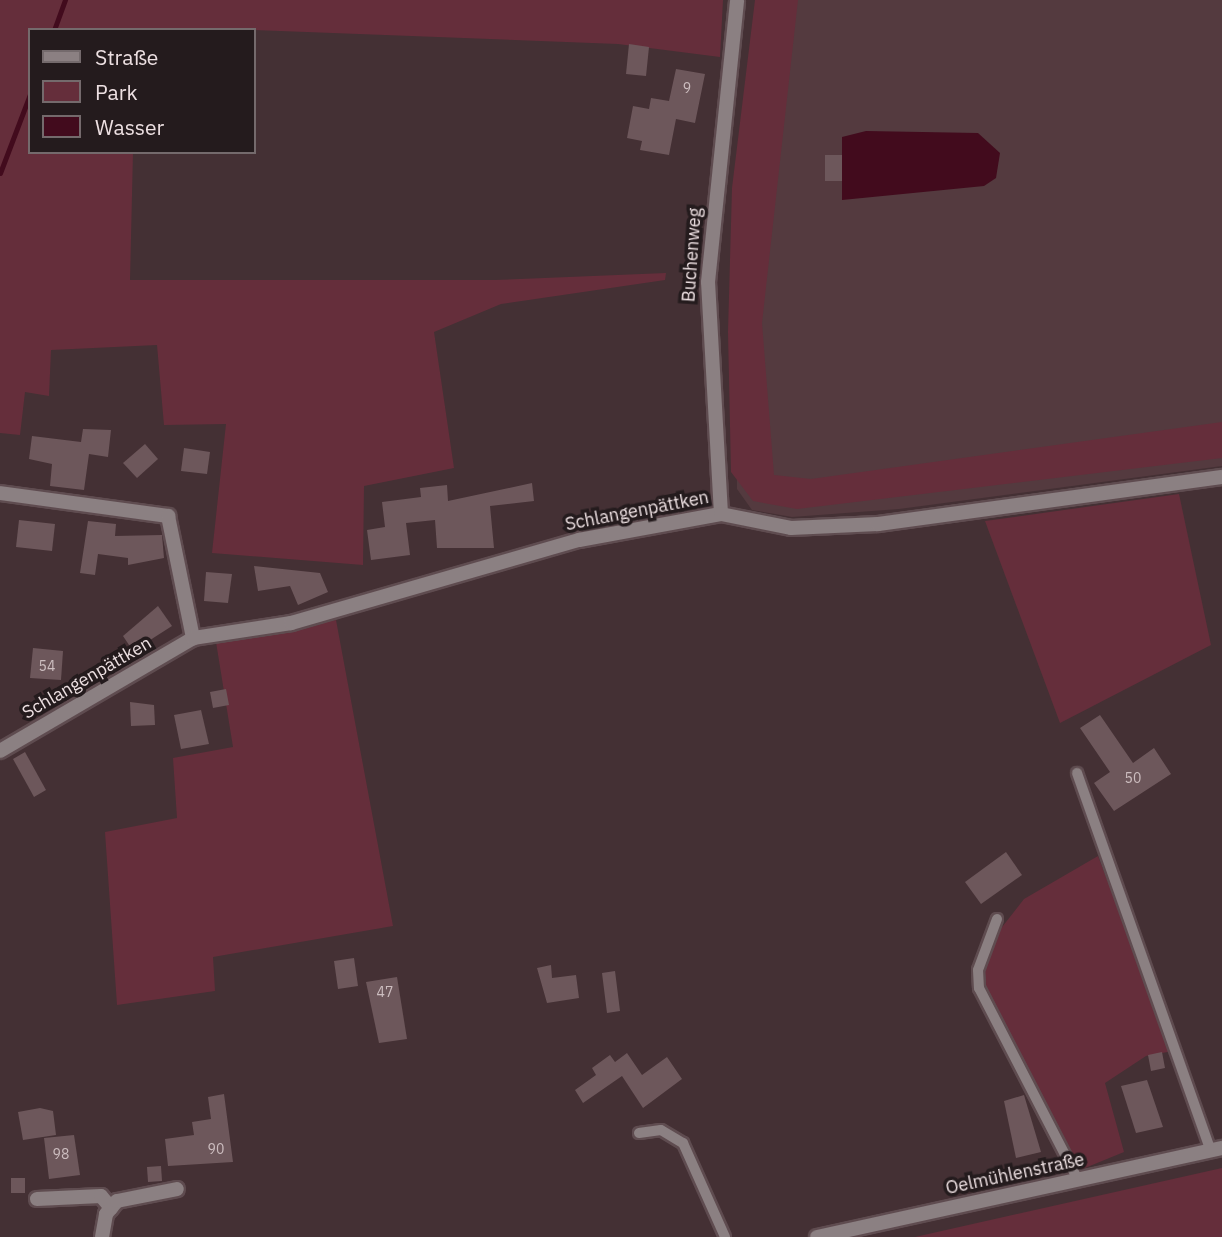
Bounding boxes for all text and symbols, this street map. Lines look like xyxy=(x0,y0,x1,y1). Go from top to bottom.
legend xyxy=(28,28,256,154)
text: Straße xyxy=(95,43,158,71)
text: Park xyxy=(95,78,138,106)
house number: 9 xyxy=(683,80,691,96)
text: Wasser xyxy=(95,113,164,141)
street label: Buchenweg xyxy=(678,207,706,303)
street label: Schlangenpättken xyxy=(563,486,711,536)
street label: Schlangenpättken xyxy=(18,632,156,724)
house number: 54 xyxy=(39,658,55,674)
house number: 50 xyxy=(1125,770,1141,786)
house number: 47 xyxy=(377,984,393,1000)
house number: 90 xyxy=(208,1141,224,1157)
house number: 98 xyxy=(53,1146,69,1162)
street label: Oelmühlenstraße xyxy=(944,1149,1086,1199)

